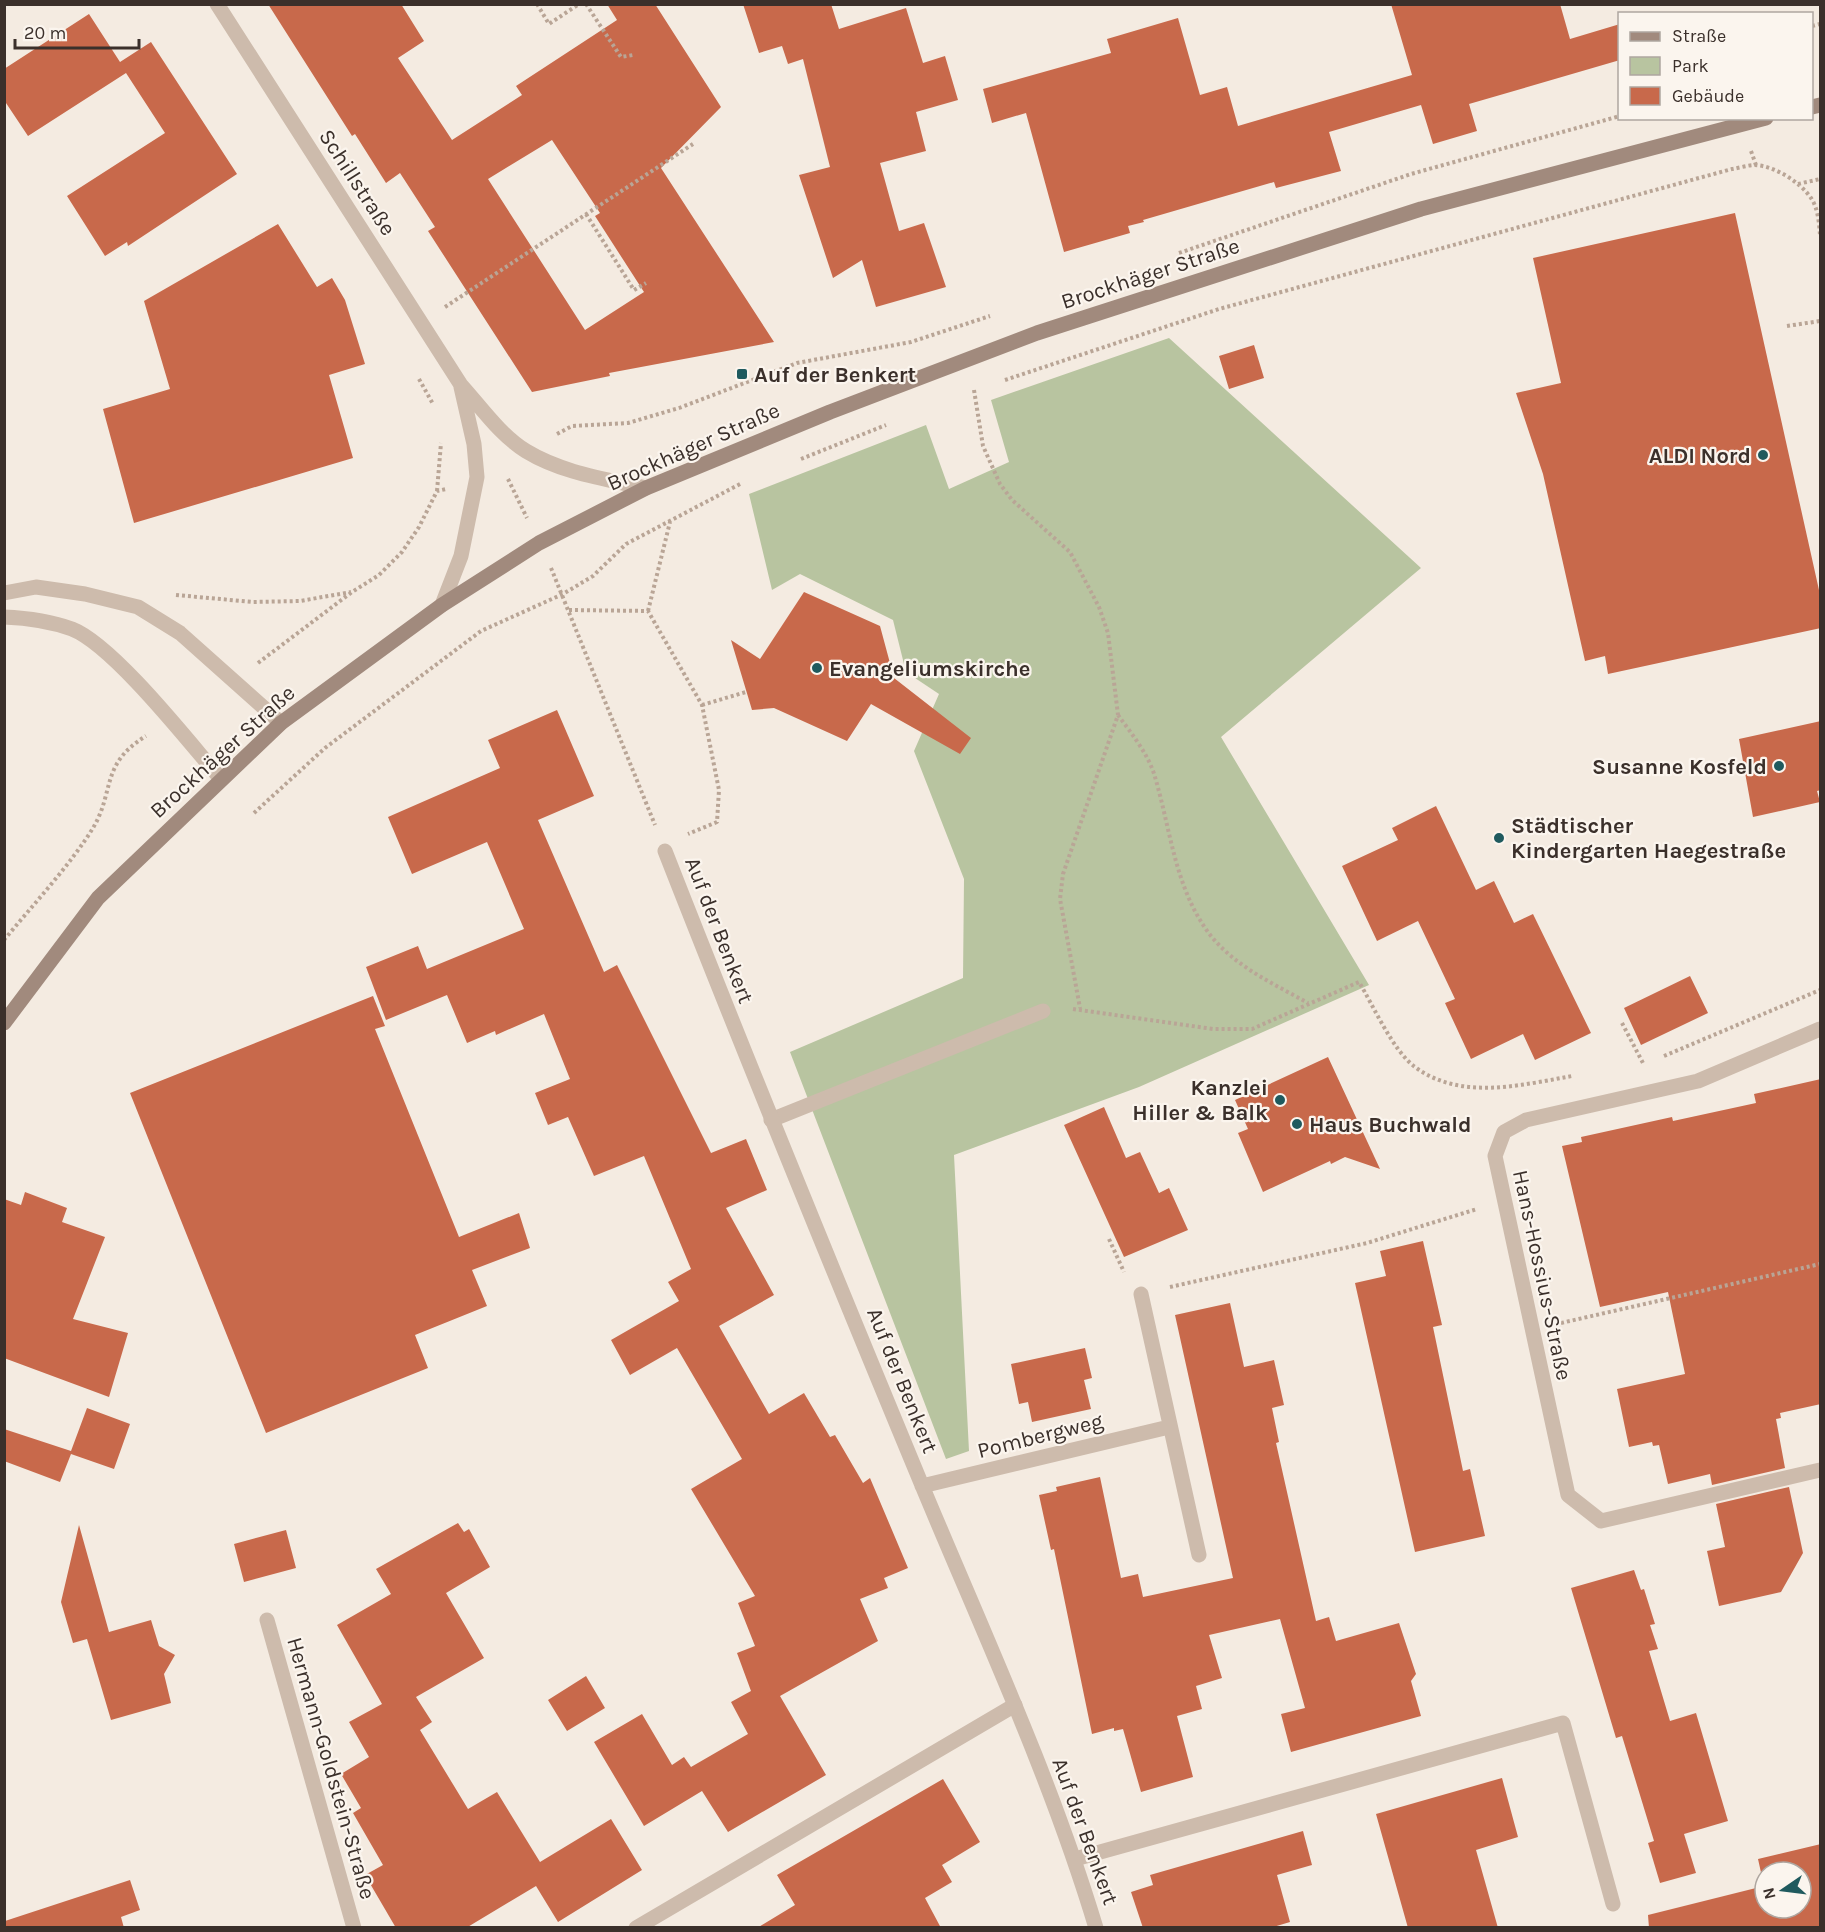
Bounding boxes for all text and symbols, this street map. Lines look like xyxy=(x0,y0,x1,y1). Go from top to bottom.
scale bar xyxy=(15,12,140,50)
legend xyxy=(1618,12,1813,120)
text: 20 m xyxy=(24,22,66,44)
text: Straße xyxy=(1672,25,1726,47)
text: Park xyxy=(1672,55,1709,77)
text: Gebäude xyxy=(1672,85,1744,107)
street label: Schillstraße xyxy=(313,125,401,241)
street label: Brockhäger Straße xyxy=(1058,233,1243,315)
place label: Auf der Benkert xyxy=(754,362,917,388)
marker: Auf der Benkert xyxy=(735,367,749,381)
street label: Brockhäger Straße xyxy=(603,397,784,497)
place label: ALDI Nord xyxy=(1649,443,1751,469)
marker: ALDI Nord xyxy=(1756,448,1770,462)
place label: Evangeliumskirche xyxy=(829,656,1030,682)
marker: Evangeliumskirche xyxy=(810,661,824,675)
street label: Brockhäger Straße xyxy=(145,680,301,824)
place label: Susanne Kosfeld xyxy=(1592,754,1767,780)
marker: Susanne Kosfeld xyxy=(1772,759,1786,773)
place label: Städtischer Kindergarten Haegestraße xyxy=(1511,813,1786,864)
marker: Städtischer Kindergarten Haegestraße xyxy=(1492,831,1506,845)
street label: Auf der Benkert xyxy=(679,854,759,1007)
place label: Kanzlei Hiller & Balk xyxy=(1132,1075,1268,1126)
marker: Kanzlei Hiller & Balk xyxy=(1273,1093,1287,1107)
place label: Haus Buchwald xyxy=(1309,1112,1472,1138)
marker: Haus Buchwald xyxy=(1290,1117,1304,1131)
street label: Hans-Hossius-Straße xyxy=(1507,1168,1577,1383)
street label: Auf der Benkert xyxy=(861,1304,943,1457)
street label: Pombergweg xyxy=(975,1408,1106,1464)
street label: Hermann-Goldstein-Straße xyxy=(281,1634,381,1902)
street label: Auf der Benkert xyxy=(1046,1754,1124,1908)
north arrow xyxy=(1753,1860,1813,1920)
text: N xyxy=(1758,1886,1780,1901)

